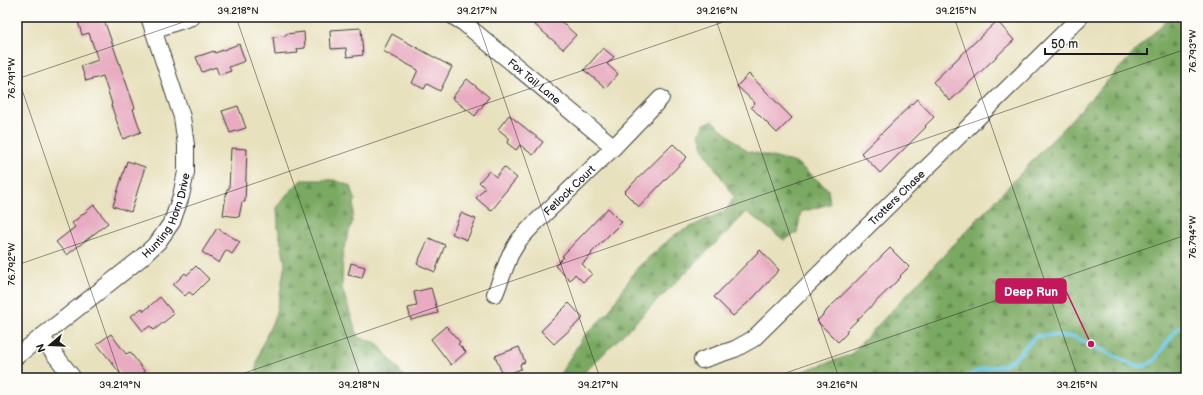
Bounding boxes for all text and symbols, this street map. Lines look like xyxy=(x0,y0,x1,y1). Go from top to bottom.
text: 39.218°N xyxy=(217,5,259,17)
text: 39.217°N xyxy=(457,5,497,17)
text: 39.216°N xyxy=(696,5,738,17)
text: 39.215°N xyxy=(935,5,977,17)
text: 76.793°W xyxy=(1187,29,1199,73)
scale bar xyxy=(1045,30,1147,56)
text: 50 m xyxy=(1051,37,1078,52)
street label: Fox Tail Lane xyxy=(505,56,563,107)
text: 76.791°W xyxy=(6,57,18,99)
street label: Fetlock Court xyxy=(541,162,598,218)
street label: Trotters Chase xyxy=(866,167,928,228)
street label: Hunting Horn Drive xyxy=(139,171,193,261)
text: 76.794°W xyxy=(1187,215,1199,259)
text: 76.792°W xyxy=(6,243,18,285)
callout: Deep Run xyxy=(996,279,1066,303)
text: Deep Run xyxy=(1004,285,1058,300)
north arrow xyxy=(30,325,70,365)
text: N xyxy=(34,342,49,354)
text: 39.219°N xyxy=(99,379,141,391)
text: 39.218°N xyxy=(338,379,380,391)
text: 39.217°N xyxy=(578,379,618,391)
text: 39.216°N xyxy=(816,379,858,391)
text: 39.215°N xyxy=(1056,379,1098,391)

